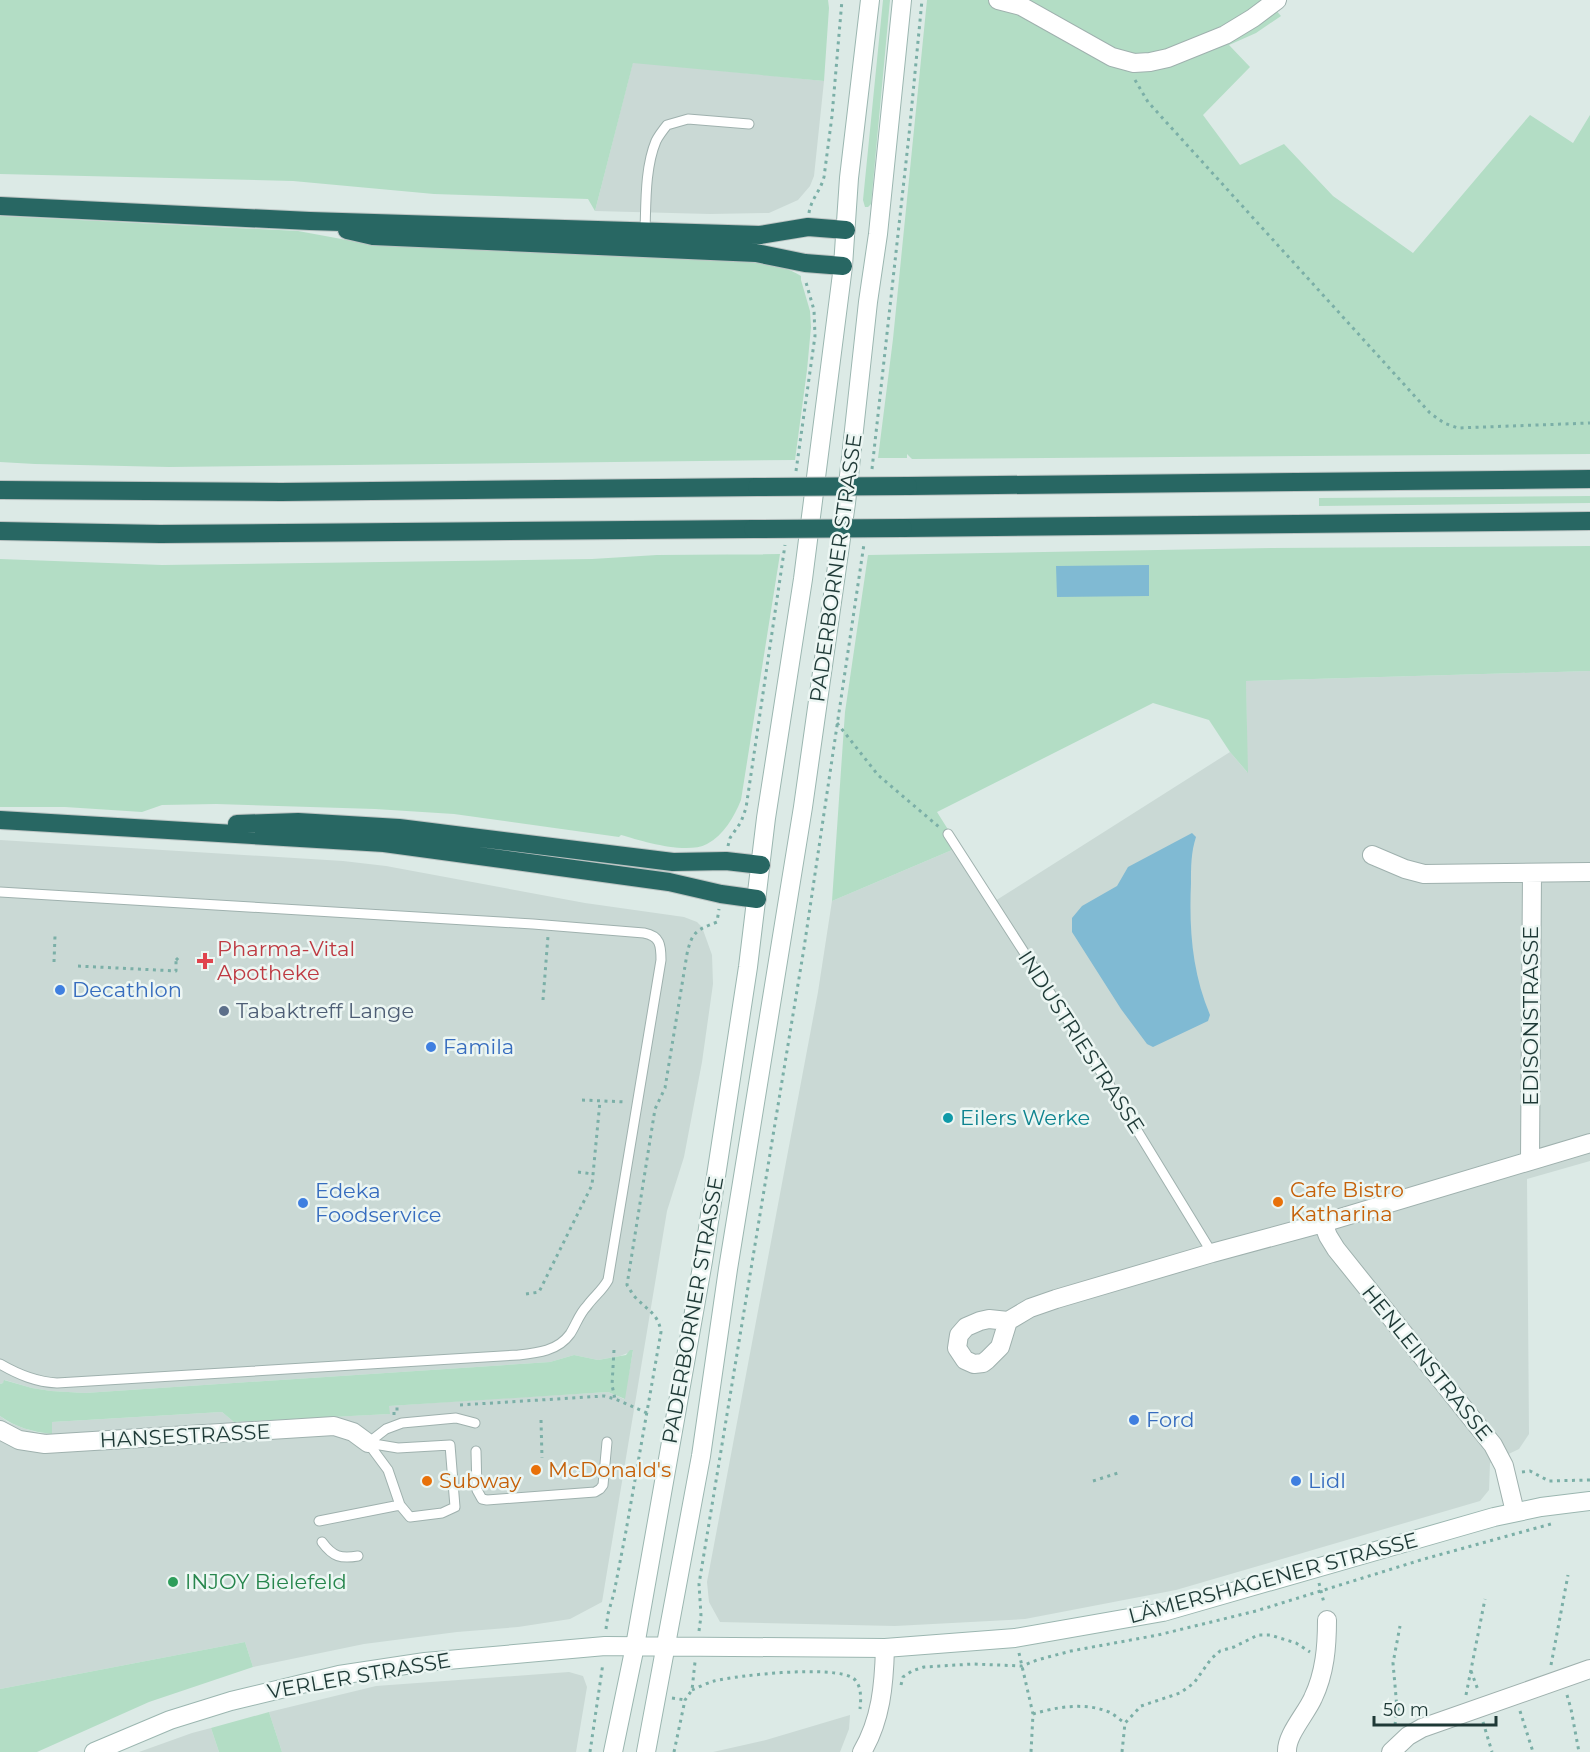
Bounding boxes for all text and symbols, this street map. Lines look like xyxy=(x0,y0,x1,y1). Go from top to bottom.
street label: PADERBORNER STRASSE xyxy=(804,432,867,704)
street label: EDISONSTRASSE xyxy=(1518,926,1543,1106)
place label: Pharma-Vital Apotheke xyxy=(217,936,355,985)
street label: INDUSTRIESTRASSE xyxy=(1013,946,1150,1138)
marker: Pharma-Vital Apotheke xyxy=(198,954,212,968)
place label: Decathlon xyxy=(72,977,182,1002)
marker: Decathlon xyxy=(53,983,67,997)
place label: Tabaktreff Lange xyxy=(236,998,414,1023)
marker: Tabaktreff Lange xyxy=(217,1004,231,1018)
place label: Famila xyxy=(443,1034,514,1059)
marker: Famila xyxy=(424,1040,438,1054)
place label: Eilers Werke xyxy=(960,1105,1090,1130)
marker: Eilers Werke xyxy=(941,1111,955,1125)
street label: PADERBORNER STRASSE xyxy=(657,1174,728,1446)
place label: Cafe Bistro Katharina xyxy=(1290,1177,1404,1226)
place label: Edeka Foodservice xyxy=(315,1178,442,1227)
marker: Cafe Bistro Katharina xyxy=(1271,1195,1285,1209)
marker: Edeka Foodservice xyxy=(296,1196,310,1210)
street label: HENLEINSTRASSE xyxy=(1357,1280,1498,1446)
place label: Ford xyxy=(1146,1407,1194,1432)
marker: Ford xyxy=(1127,1413,1141,1427)
street label: HANSESTRASSE xyxy=(99,1419,271,1452)
place label: McDonald's xyxy=(548,1457,671,1482)
marker: McDonald's xyxy=(529,1463,543,1477)
place label: Subway xyxy=(439,1468,522,1493)
place label: Lidl xyxy=(1308,1468,1346,1493)
marker: Subway xyxy=(420,1474,434,1488)
marker: Lidl xyxy=(1289,1474,1303,1488)
street label: LÄMERSHAGENER STRASSE xyxy=(1125,1527,1420,1628)
place label: INJOY Bielefeld xyxy=(185,1569,347,1594)
marker: INJOY Bielefeld xyxy=(166,1575,180,1589)
street label: VERLER STRASSE xyxy=(265,1647,452,1704)
scale bar xyxy=(1374,1689,1496,1727)
text: 50 m xyxy=(1383,1699,1429,1721)

